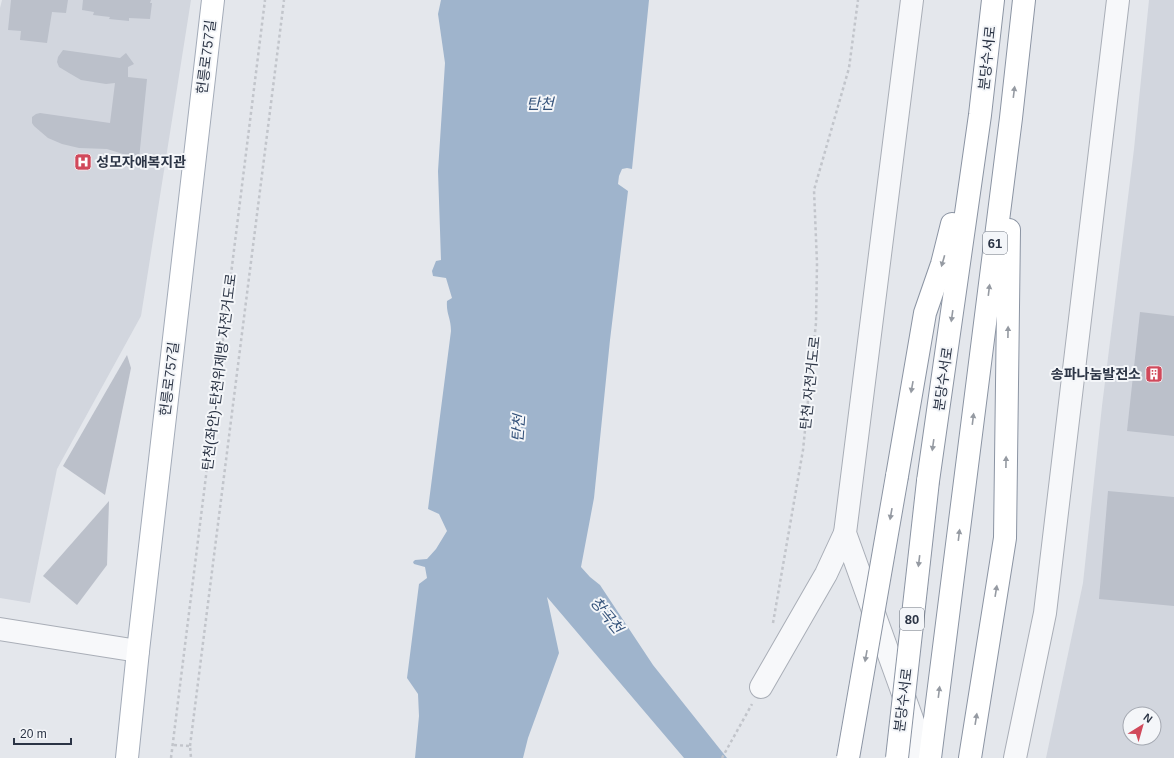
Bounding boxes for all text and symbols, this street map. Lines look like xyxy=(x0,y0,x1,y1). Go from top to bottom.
street label: 헌릉로757길 xyxy=(193,19,219,95)
street label: 분당수서로 xyxy=(976,25,998,91)
one-way arrow xyxy=(1011,86,1017,98)
water label: 탄천 xyxy=(526,95,556,112)
hospital icon: 성모자애복지관 xyxy=(73,152,93,172)
place label: 성모자애복지관 xyxy=(96,154,186,170)
road number: 61 xyxy=(983,232,1007,254)
one-way arrow xyxy=(940,255,946,267)
street label: 탄천(좌안)-탄천위제방 자전거도로 xyxy=(199,273,239,471)
one-way arrow xyxy=(986,284,993,296)
one-way arrow xyxy=(949,310,955,322)
one-way arrow xyxy=(1005,325,1011,338)
street label: 탄천 자전거도로 xyxy=(797,335,823,431)
street label: 헌릉로757길 xyxy=(156,341,182,417)
street label: 분당수서로 xyxy=(931,346,955,412)
building icon: 송파나눔발전소 xyxy=(1144,364,1164,384)
place label: 송파나눔발전소 xyxy=(1051,366,1141,382)
one-way arrow xyxy=(909,381,915,393)
water label: 탄천 xyxy=(509,411,528,442)
one-way arrow xyxy=(970,413,976,425)
one-way arrow xyxy=(930,439,936,451)
one-way arrow xyxy=(1003,455,1009,468)
one-way arrow xyxy=(887,508,893,520)
one-way arrow xyxy=(956,529,962,541)
one-way arrow xyxy=(916,555,922,567)
one-way arrow xyxy=(993,585,999,597)
water label: 창곡천 xyxy=(587,594,628,638)
road number: 80 xyxy=(900,608,924,630)
one-way arrow xyxy=(863,650,869,662)
street label: 분당수서로 xyxy=(891,667,915,733)
one-way arrow xyxy=(936,685,942,698)
north arrow xyxy=(1122,706,1162,746)
text: N xyxy=(1141,711,1155,725)
one-way arrow xyxy=(973,713,979,726)
scale bar xyxy=(14,720,71,746)
text: 20 m xyxy=(20,727,47,741)

